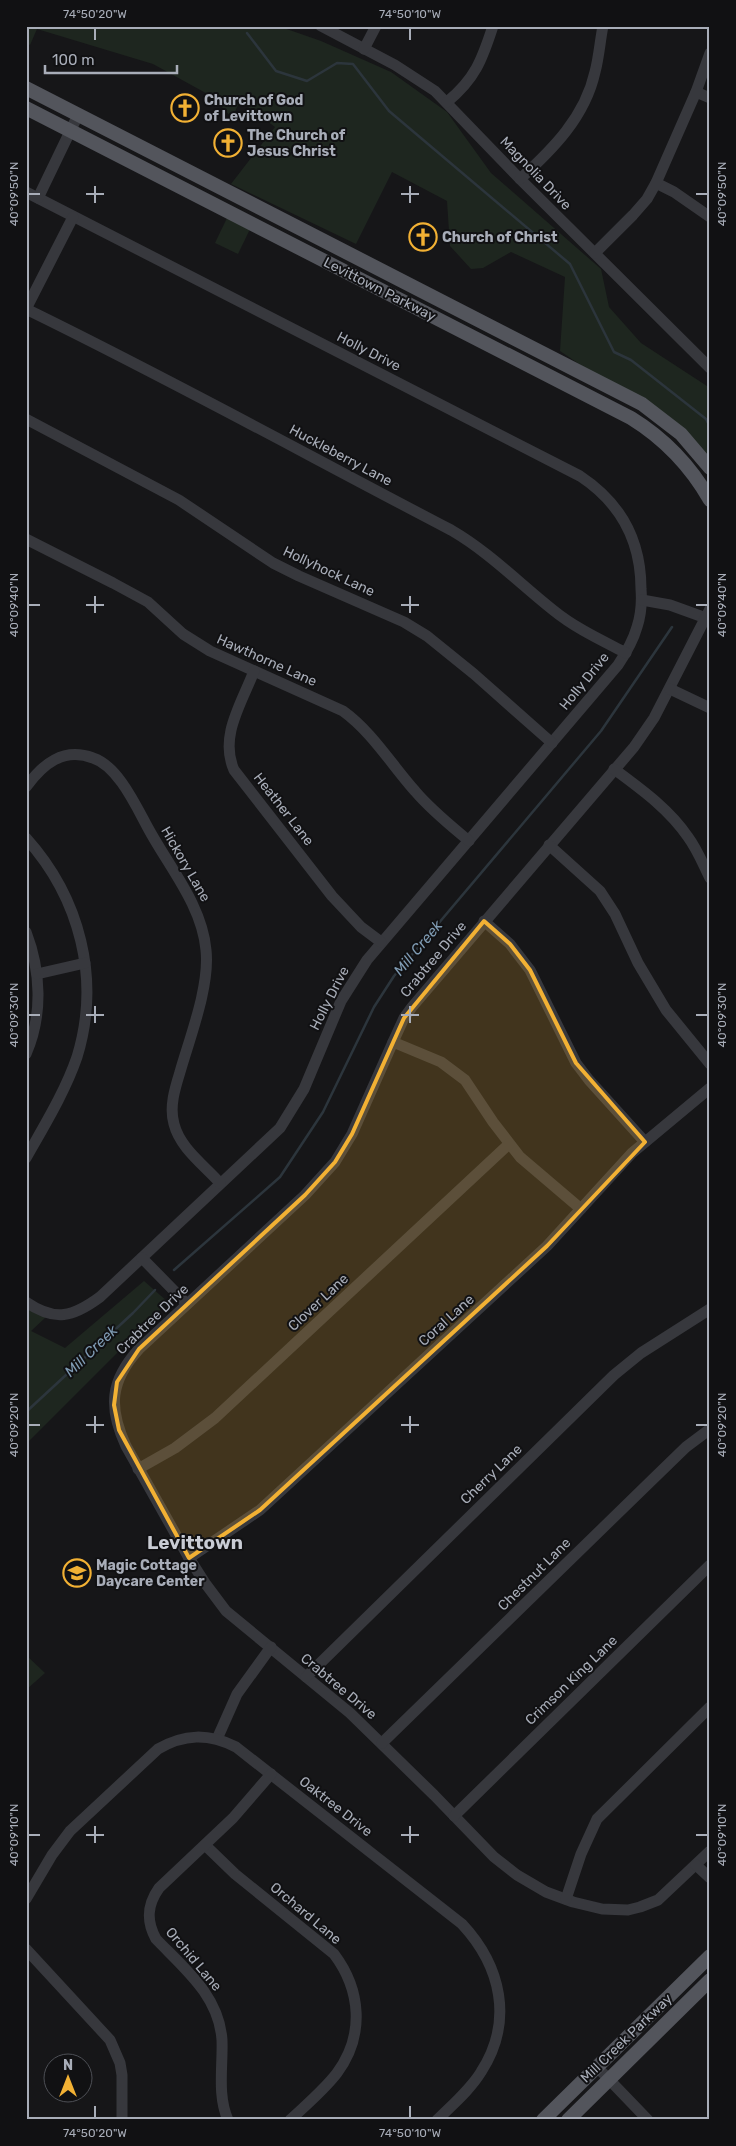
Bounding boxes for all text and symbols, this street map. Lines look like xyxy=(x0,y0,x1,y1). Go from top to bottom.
text: 74°50'20"W xyxy=(63,7,127,21)
text: 74°50'10"W xyxy=(379,7,441,21)
scale bar xyxy=(45,42,178,74)
text: 100 m xyxy=(52,51,94,69)
place label: Church of God of Levittown xyxy=(204,92,304,125)
church icon: Church of God of Levittown xyxy=(170,93,200,123)
place label: The Church of Jesus Christ xyxy=(247,127,346,160)
church icon: The Church of Jesus Christ xyxy=(213,128,243,158)
street label: Magnolia Drive xyxy=(496,133,575,214)
text: 40°09'50"N xyxy=(7,162,21,226)
text: 40°09'50"N xyxy=(715,162,729,226)
church icon: Church of Christ xyxy=(408,222,438,252)
place label: Church of Christ xyxy=(442,229,558,246)
street label: Levittown Parkway xyxy=(321,254,439,325)
street label: Holly Drive xyxy=(334,328,404,375)
street label: Huckleberry Lane xyxy=(286,421,395,490)
street label: Hollyhock Lane xyxy=(280,543,378,600)
text: 40°09'40"N xyxy=(7,573,21,637)
text: 40°09'40"N xyxy=(715,573,729,637)
street label: Hawthorne Lane xyxy=(214,631,320,690)
street label: Holly Drive xyxy=(556,649,613,714)
street label: Heather Lane xyxy=(250,770,317,849)
street label: Hickory Lane xyxy=(157,824,214,905)
water label: Mill Creek xyxy=(390,916,447,979)
street label: Crabtree Drive xyxy=(397,918,470,1001)
street label: Holly Drive xyxy=(306,963,353,1033)
text: 40°09'30"N xyxy=(7,983,21,1047)
text: 40°09'30"N xyxy=(715,983,729,1047)
street label: Clover Lane xyxy=(285,1270,352,1335)
street label: Crabtree Drive xyxy=(113,1280,192,1358)
street label: Coral Lane xyxy=(415,1291,478,1350)
water label: Mill Creek xyxy=(61,1321,121,1381)
text: 40°09'20"N xyxy=(7,1393,21,1457)
text: 40°09'20"N xyxy=(715,1393,729,1457)
street label: Cherry Lane xyxy=(457,1441,526,1508)
district label: Levittown xyxy=(147,1531,243,1554)
street label: Chestnut Lane xyxy=(494,1534,574,1614)
place label: Magic Cottage Daycare Center xyxy=(96,1557,205,1590)
school or university icon: Magic Cottage Daycare Center xyxy=(62,1558,92,1588)
street label: Crimson King Lane xyxy=(522,1632,621,1729)
street label: Crabtree Drive xyxy=(297,1650,380,1723)
street label: Oaktree Drive xyxy=(296,1773,376,1840)
text: 40°09'10"N xyxy=(7,1804,21,1866)
text: 40°09'10"N xyxy=(715,1804,729,1866)
street label: Orchard Lane xyxy=(267,1879,345,1948)
street label: Orchid Lane xyxy=(162,1924,225,1995)
street label: Mill Creek Parkway xyxy=(577,1990,676,2086)
north arrow xyxy=(42,2054,92,2104)
text: N xyxy=(63,2057,73,2074)
text: 74°50'20"W xyxy=(63,2126,127,2140)
text: 74°50'10"W xyxy=(379,2126,441,2140)

